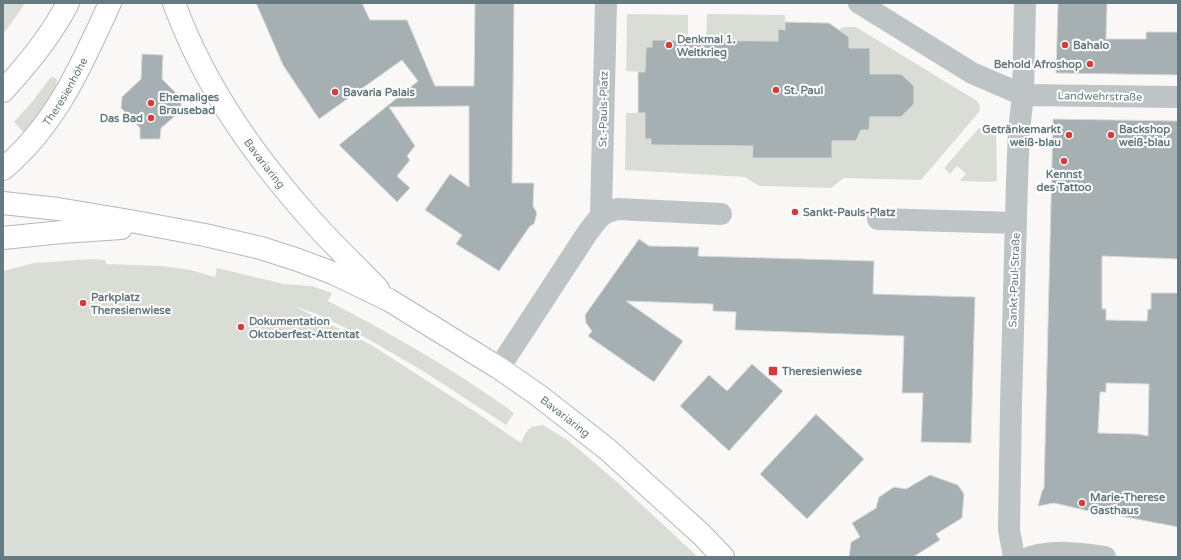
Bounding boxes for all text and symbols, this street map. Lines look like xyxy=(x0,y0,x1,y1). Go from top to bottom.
place label: Denkmal 1. Weltkrieg xyxy=(677,33,736,60)
place label: Bahalo xyxy=(1073,39,1109,52)
marker: Denkmal 1. Weltkrieg xyxy=(664,40,674,50)
marker: Bahalo xyxy=(1060,40,1070,50)
street label: Theresienhöhe xyxy=(40,55,91,128)
place label: Behold Afroshop xyxy=(994,58,1082,72)
marker: Behold Afroshop xyxy=(1085,59,1095,69)
street label: St.-Pauls-Platz xyxy=(596,70,611,147)
place label: St. Paul xyxy=(784,84,823,97)
marker: St. Paul xyxy=(771,85,781,95)
place label: Bavaria Palais xyxy=(343,86,416,99)
marker: Bavaria Palais xyxy=(330,87,340,97)
street label: Landwehrstraße xyxy=(1058,89,1142,104)
place label: Ehemaliges Brausebad xyxy=(159,91,220,117)
marker: Ehemaliges Brausebad xyxy=(146,98,156,108)
place label: Das Bad xyxy=(100,112,143,125)
marker: Das Bad xyxy=(146,113,156,123)
place label: Getränkemarkt weiß-blau xyxy=(982,123,1062,149)
place label: Backshop weiß-blau xyxy=(1119,123,1171,149)
marker: Getränkemarkt weiß-blau xyxy=(1064,130,1074,140)
marker: Backshop weiß-blau xyxy=(1106,130,1116,140)
street label: Bavariaring xyxy=(241,136,288,191)
marker: Kennst des Tattoo xyxy=(1059,156,1069,166)
place label: Kennst des Tattoo xyxy=(1037,168,1092,194)
place label: Sankt-Pauls-Platz xyxy=(803,206,896,219)
marker: Sankt-Pauls-Platz xyxy=(790,207,800,217)
street label: Sankt-Paul-Straße xyxy=(1006,232,1023,328)
place label: Parkplatz Theresienwiese xyxy=(90,291,172,317)
marker: Parkplatz Theresienwiese xyxy=(78,298,88,308)
place label: Dokumentation Oktoberfest-Attentat xyxy=(249,315,360,341)
marker: Dokumentation Oktoberfest-Attentat xyxy=(236,322,246,332)
marker: Theresienwiese xyxy=(767,365,779,377)
place label: Theresienwiese xyxy=(781,365,863,378)
street label: Bavariaring xyxy=(538,393,593,440)
place label: Marie-Therese Gasthaus xyxy=(1090,491,1166,517)
marker: Marie-Therese Gasthaus xyxy=(1077,498,1087,508)

